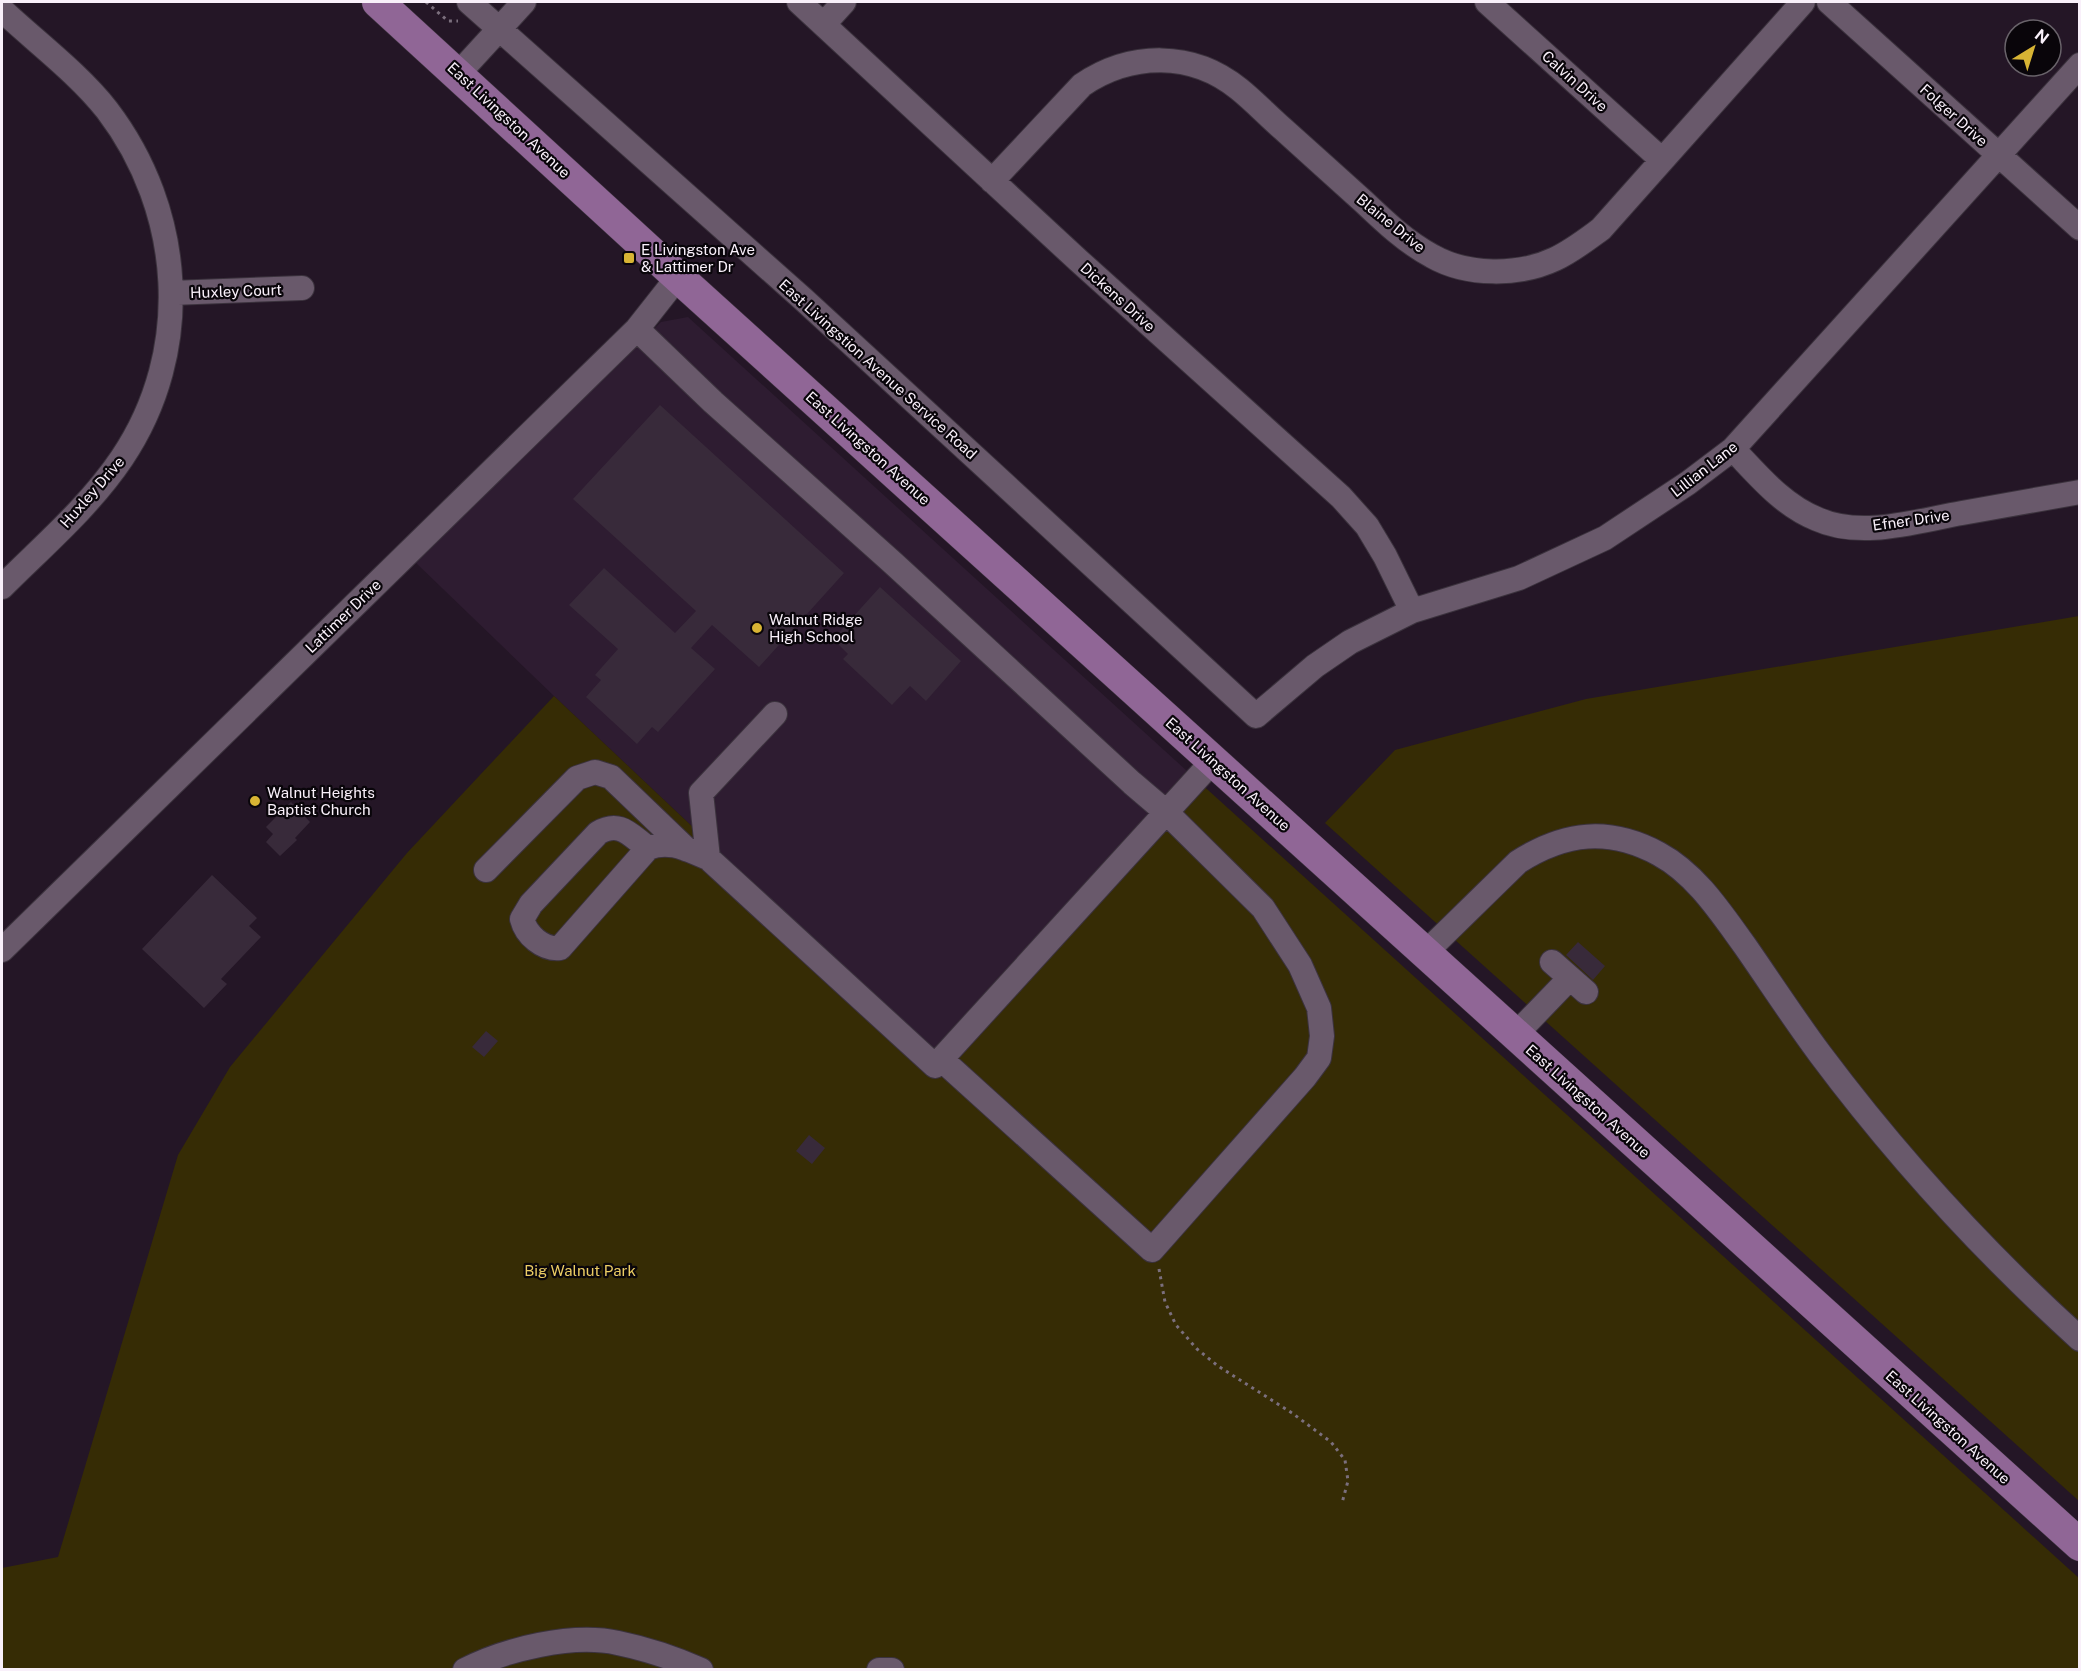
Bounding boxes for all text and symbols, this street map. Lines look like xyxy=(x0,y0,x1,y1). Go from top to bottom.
north arrow xyxy=(2003,18,2063,78)
text: N xyxy=(2031,25,2053,48)
street label: Calvin Drive xyxy=(1539,47,1611,115)
street label: East Livingston Avenue xyxy=(444,59,574,181)
street label: Folger Drive xyxy=(1917,80,1991,150)
street label: Blaine Drive xyxy=(1353,190,1429,256)
place label: E Livingston Ave & Lattimer Dr xyxy=(641,241,755,275)
marker: E Livingston Ave & Lattimer Dr xyxy=(622,251,636,265)
street label: Dickens Drive xyxy=(1077,259,1159,335)
street label: East Livingstion Avenue Service Road xyxy=(776,276,980,462)
street label: Huxley Court xyxy=(190,281,282,301)
street label: East Livingston Avenue xyxy=(802,388,934,508)
street label: Lillian Lane xyxy=(1667,438,1741,500)
street label: Huxley Drive xyxy=(56,453,128,531)
street label: Efner Drive xyxy=(1871,506,1951,534)
street label: Lattimer Drive xyxy=(302,576,384,656)
place label: Walnut Ridge High School xyxy=(769,611,863,645)
marker: Walnut Ridge High School xyxy=(750,621,764,635)
street label: East Livingston Avenue xyxy=(1162,714,1294,834)
place label: Walnut Heights Baptist Church xyxy=(267,784,375,818)
marker: Walnut Heights Baptist Church xyxy=(248,794,262,808)
street label: East Livingston Avenue xyxy=(1522,1041,1654,1161)
park label: Big Walnut Park xyxy=(524,1262,636,1279)
street label: East Livingston Avenue xyxy=(1882,1367,2014,1487)

